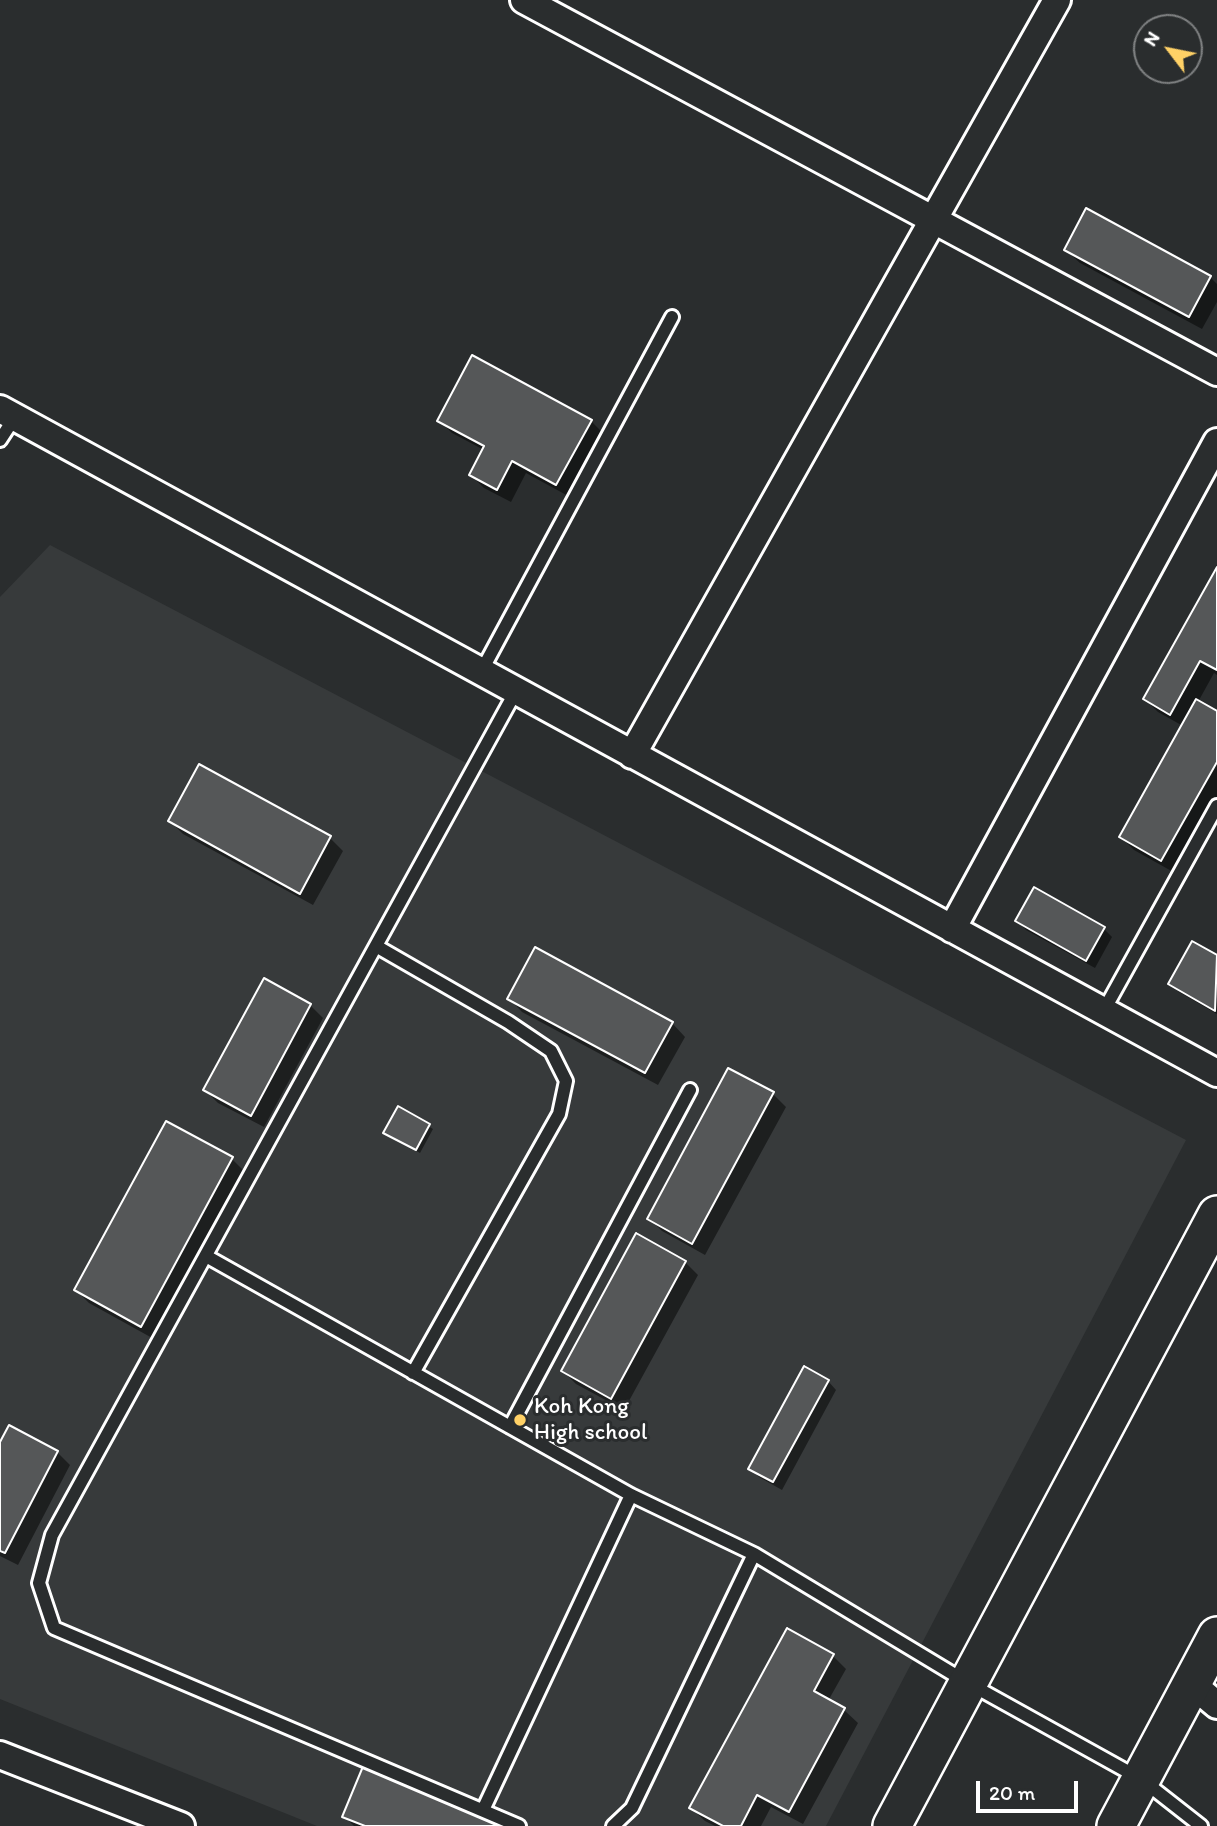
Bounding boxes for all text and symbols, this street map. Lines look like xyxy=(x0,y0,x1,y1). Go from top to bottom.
north arrow xyxy=(1133,14,1203,84)
text: N xyxy=(1138,27,1165,50)
place label: Koh Kong High school xyxy=(534,1393,647,1447)
marker: Koh Kong High school xyxy=(512,1412,528,1428)
scale bar xyxy=(979,1766,1080,1810)
text: 20 m xyxy=(989,1780,1035,1805)

